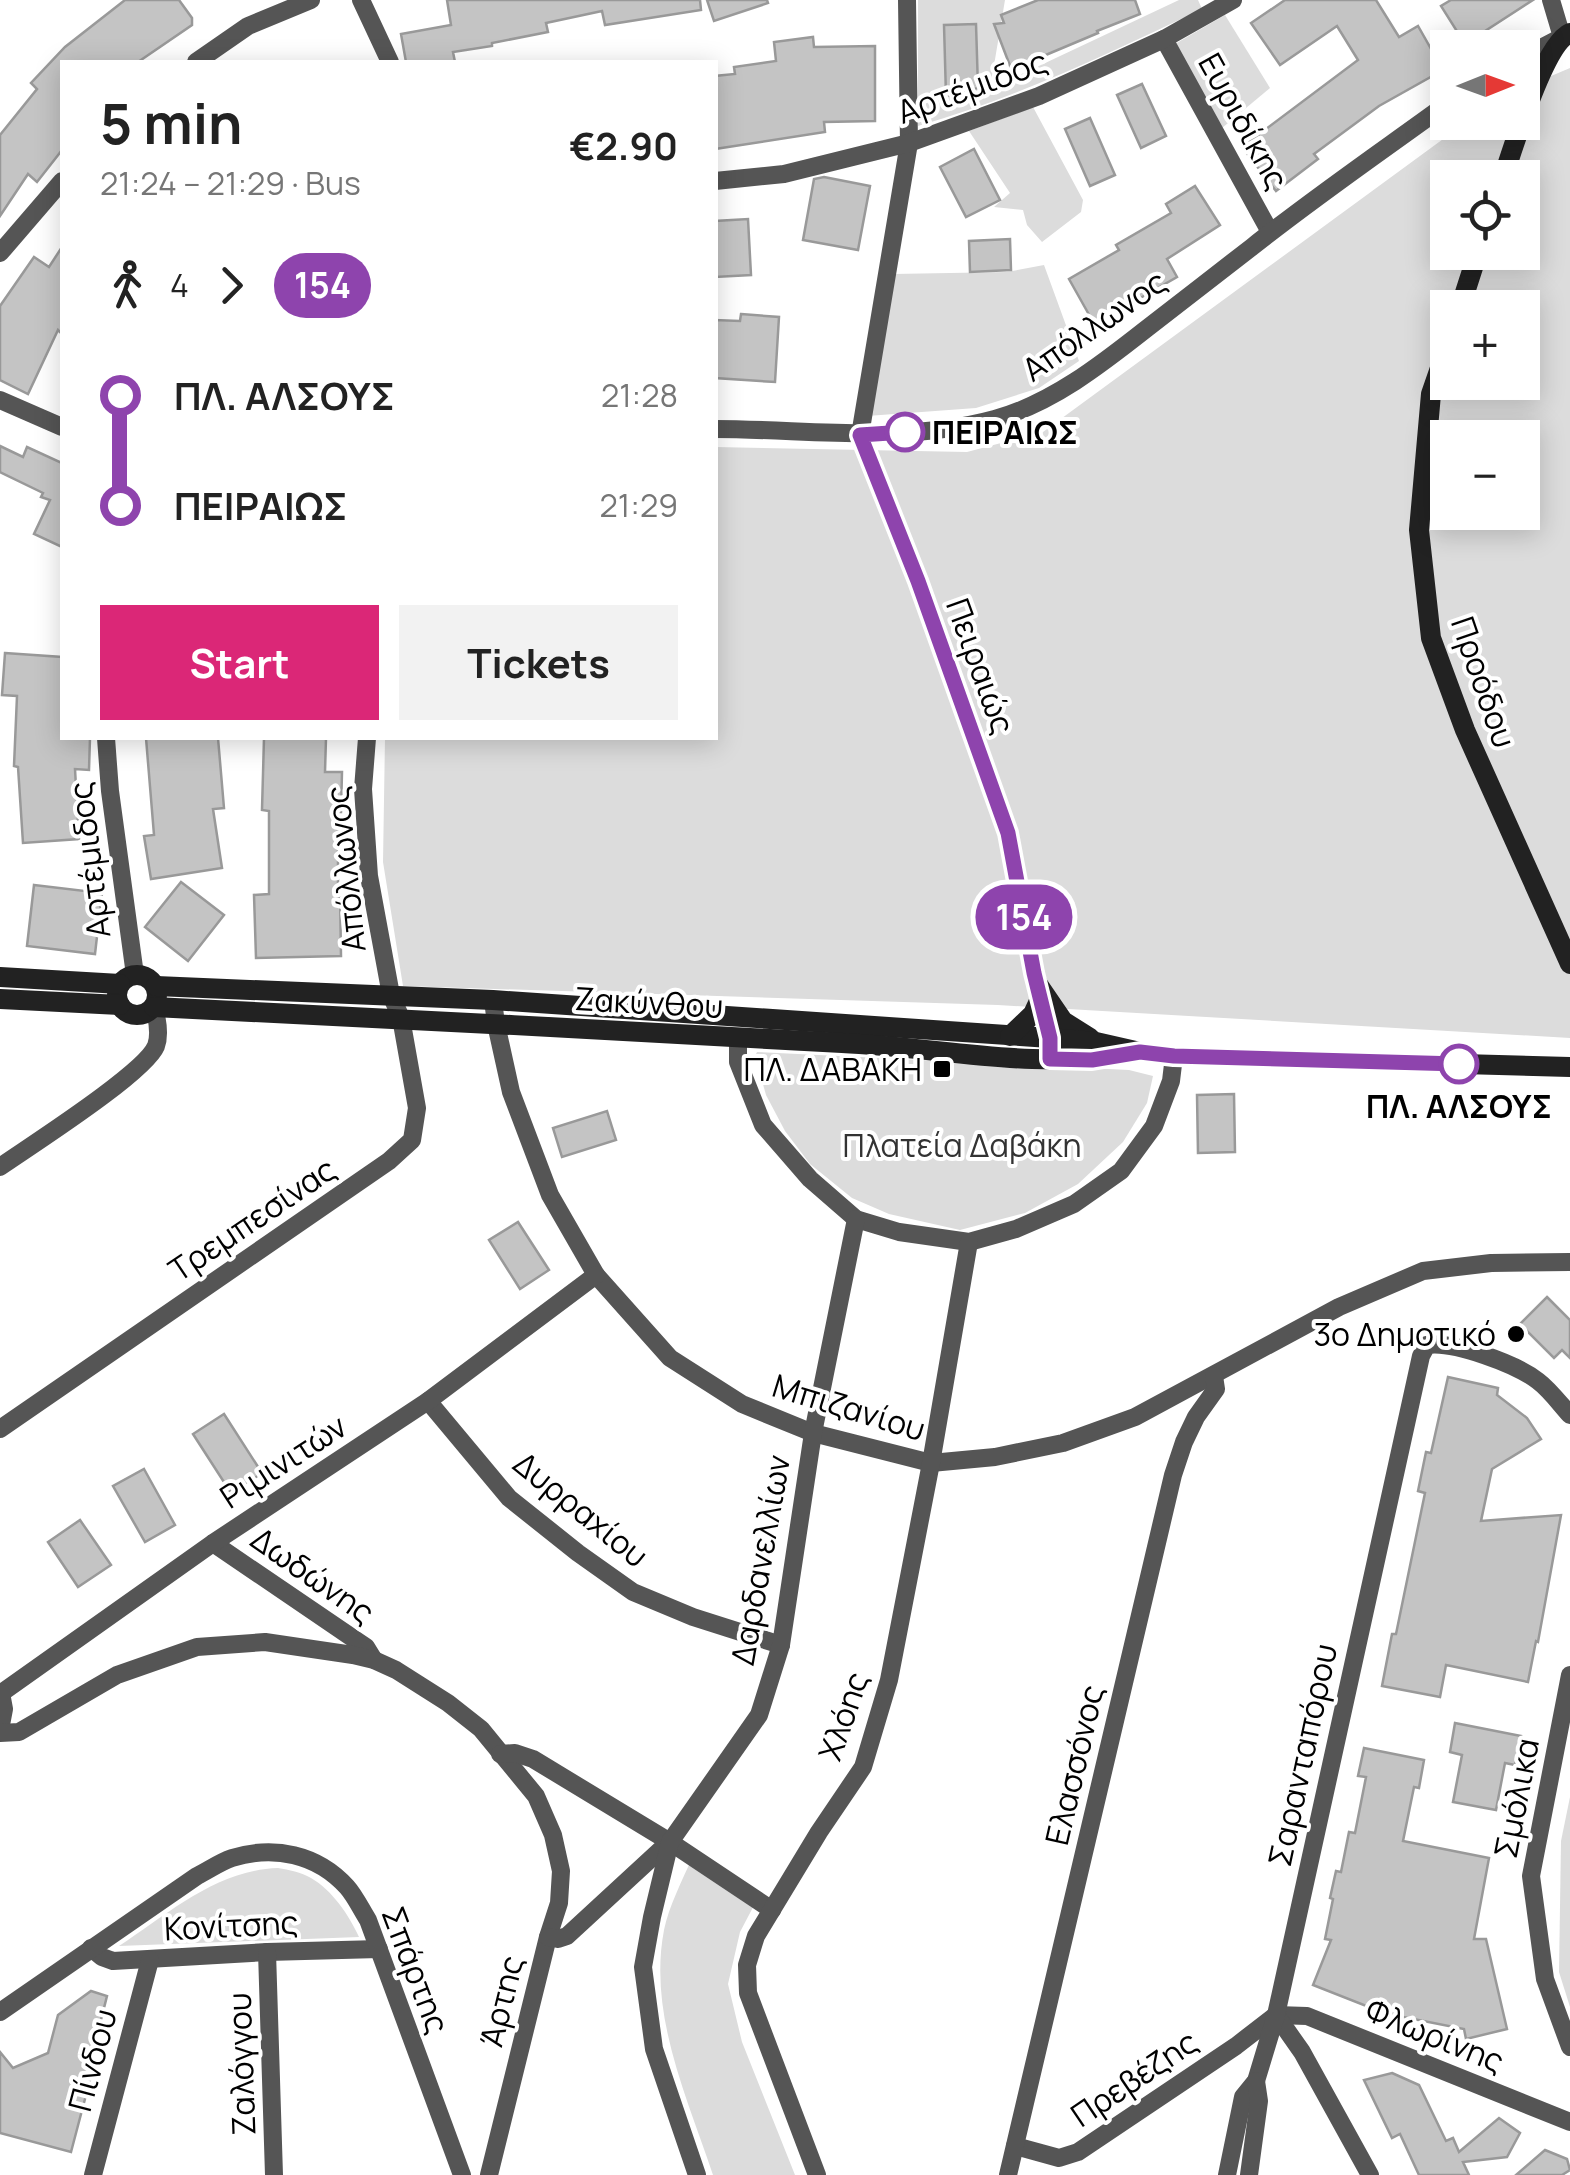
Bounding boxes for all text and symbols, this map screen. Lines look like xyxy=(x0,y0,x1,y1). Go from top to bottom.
north arrow xyxy=(1430,30,1540,140)
map controls xyxy=(1430,30,1540,530)
street label: Αρτέμιδος xyxy=(891,38,1053,134)
street label: Ευριδίκης xyxy=(1189,45,1299,197)
text: 5 min xyxy=(100,85,243,161)
text: €2.90 xyxy=(569,119,678,171)
button: locate xyxy=(1430,160,1540,270)
text: 21:24 – 21:29 · Bus xyxy=(100,161,361,205)
icon: walk xyxy=(100,258,155,313)
icon: forward xyxy=(204,258,259,313)
street label: Απόλλωνος xyxy=(1013,259,1175,391)
text: 154 xyxy=(294,261,351,309)
text: 4 xyxy=(170,263,189,307)
button: + xyxy=(1430,290,1540,400)
text: ΠΛ. ΑΛΣΟΥΣ xyxy=(174,369,395,421)
text: 21:28 xyxy=(601,373,678,417)
place label: ΠΕΙΡΑΙΩΣ xyxy=(932,410,1078,454)
marker: ΠΕΙΡΑΙΩΣ xyxy=(886,413,924,451)
button: − xyxy=(1430,420,1540,530)
text: ΠΕΙΡΑΙΩΣ xyxy=(174,479,347,531)
text: 21:29 xyxy=(600,483,678,527)
street label: Πειραιώς xyxy=(936,592,1026,740)
button: Start xyxy=(100,605,379,720)
button: Tickets xyxy=(399,605,678,720)
street label: Προόδου xyxy=(1441,611,1527,753)
street label: Αρτέμιδος xyxy=(58,779,120,941)
street label: Απόλλωνος xyxy=(314,784,376,954)
line badge: 154 xyxy=(966,884,1082,950)
text: 154 xyxy=(995,893,1053,941)
street label: Ζακύνθου xyxy=(574,976,724,1028)
marker: ΠΛ. ΑΛΣΟΥΣ xyxy=(1440,1045,1478,1083)
place label: ΠΛ. ΔΑΒΑΚΗ xyxy=(744,1047,922,1091)
marker: ΠΛ. ΔΑΒΑΚΗ xyxy=(931,1058,953,1080)
place label: ΠΛ. ΑΛΣΟΥΣ xyxy=(1366,1084,1552,1128)
park label: Πλατεία Δαβάκη xyxy=(843,1123,1081,1167)
street label: Τρεμπεσίνας xyxy=(160,1147,344,1291)
place label: 3ο Δημοτικό xyxy=(1313,1312,1496,1356)
marker: 3ο Δημοτικό xyxy=(1505,1323,1527,1345)
street label: Μπιζανίου xyxy=(767,1363,931,1451)
street label: Ριμινιτών xyxy=(211,1404,355,1518)
street label: Δυρραχίου xyxy=(504,1441,658,1577)
street label: Δαρδανελλίων xyxy=(720,1451,800,1669)
street label: Δωδώνης xyxy=(243,1517,383,1633)
street label: Σαρανταπόρου xyxy=(1257,1640,1347,1870)
street label: Χλόης xyxy=(807,1666,879,1766)
street label: Ελασσόνος xyxy=(1034,1681,1114,1849)
street label: Σμόλικα xyxy=(1483,1734,1549,1862)
street label: Κονίτσης xyxy=(163,1900,299,1950)
street label: Σπάρτης xyxy=(372,1900,460,2040)
street label: Άρτης xyxy=(468,1951,534,2051)
street label: Φλωρίνης xyxy=(1359,1987,1511,2083)
street label: Ζαλόγγου xyxy=(217,1992,265,2136)
street label: Πίνδου xyxy=(57,2004,127,2116)
street label: Πρεβέζης xyxy=(1062,2020,1206,2136)

